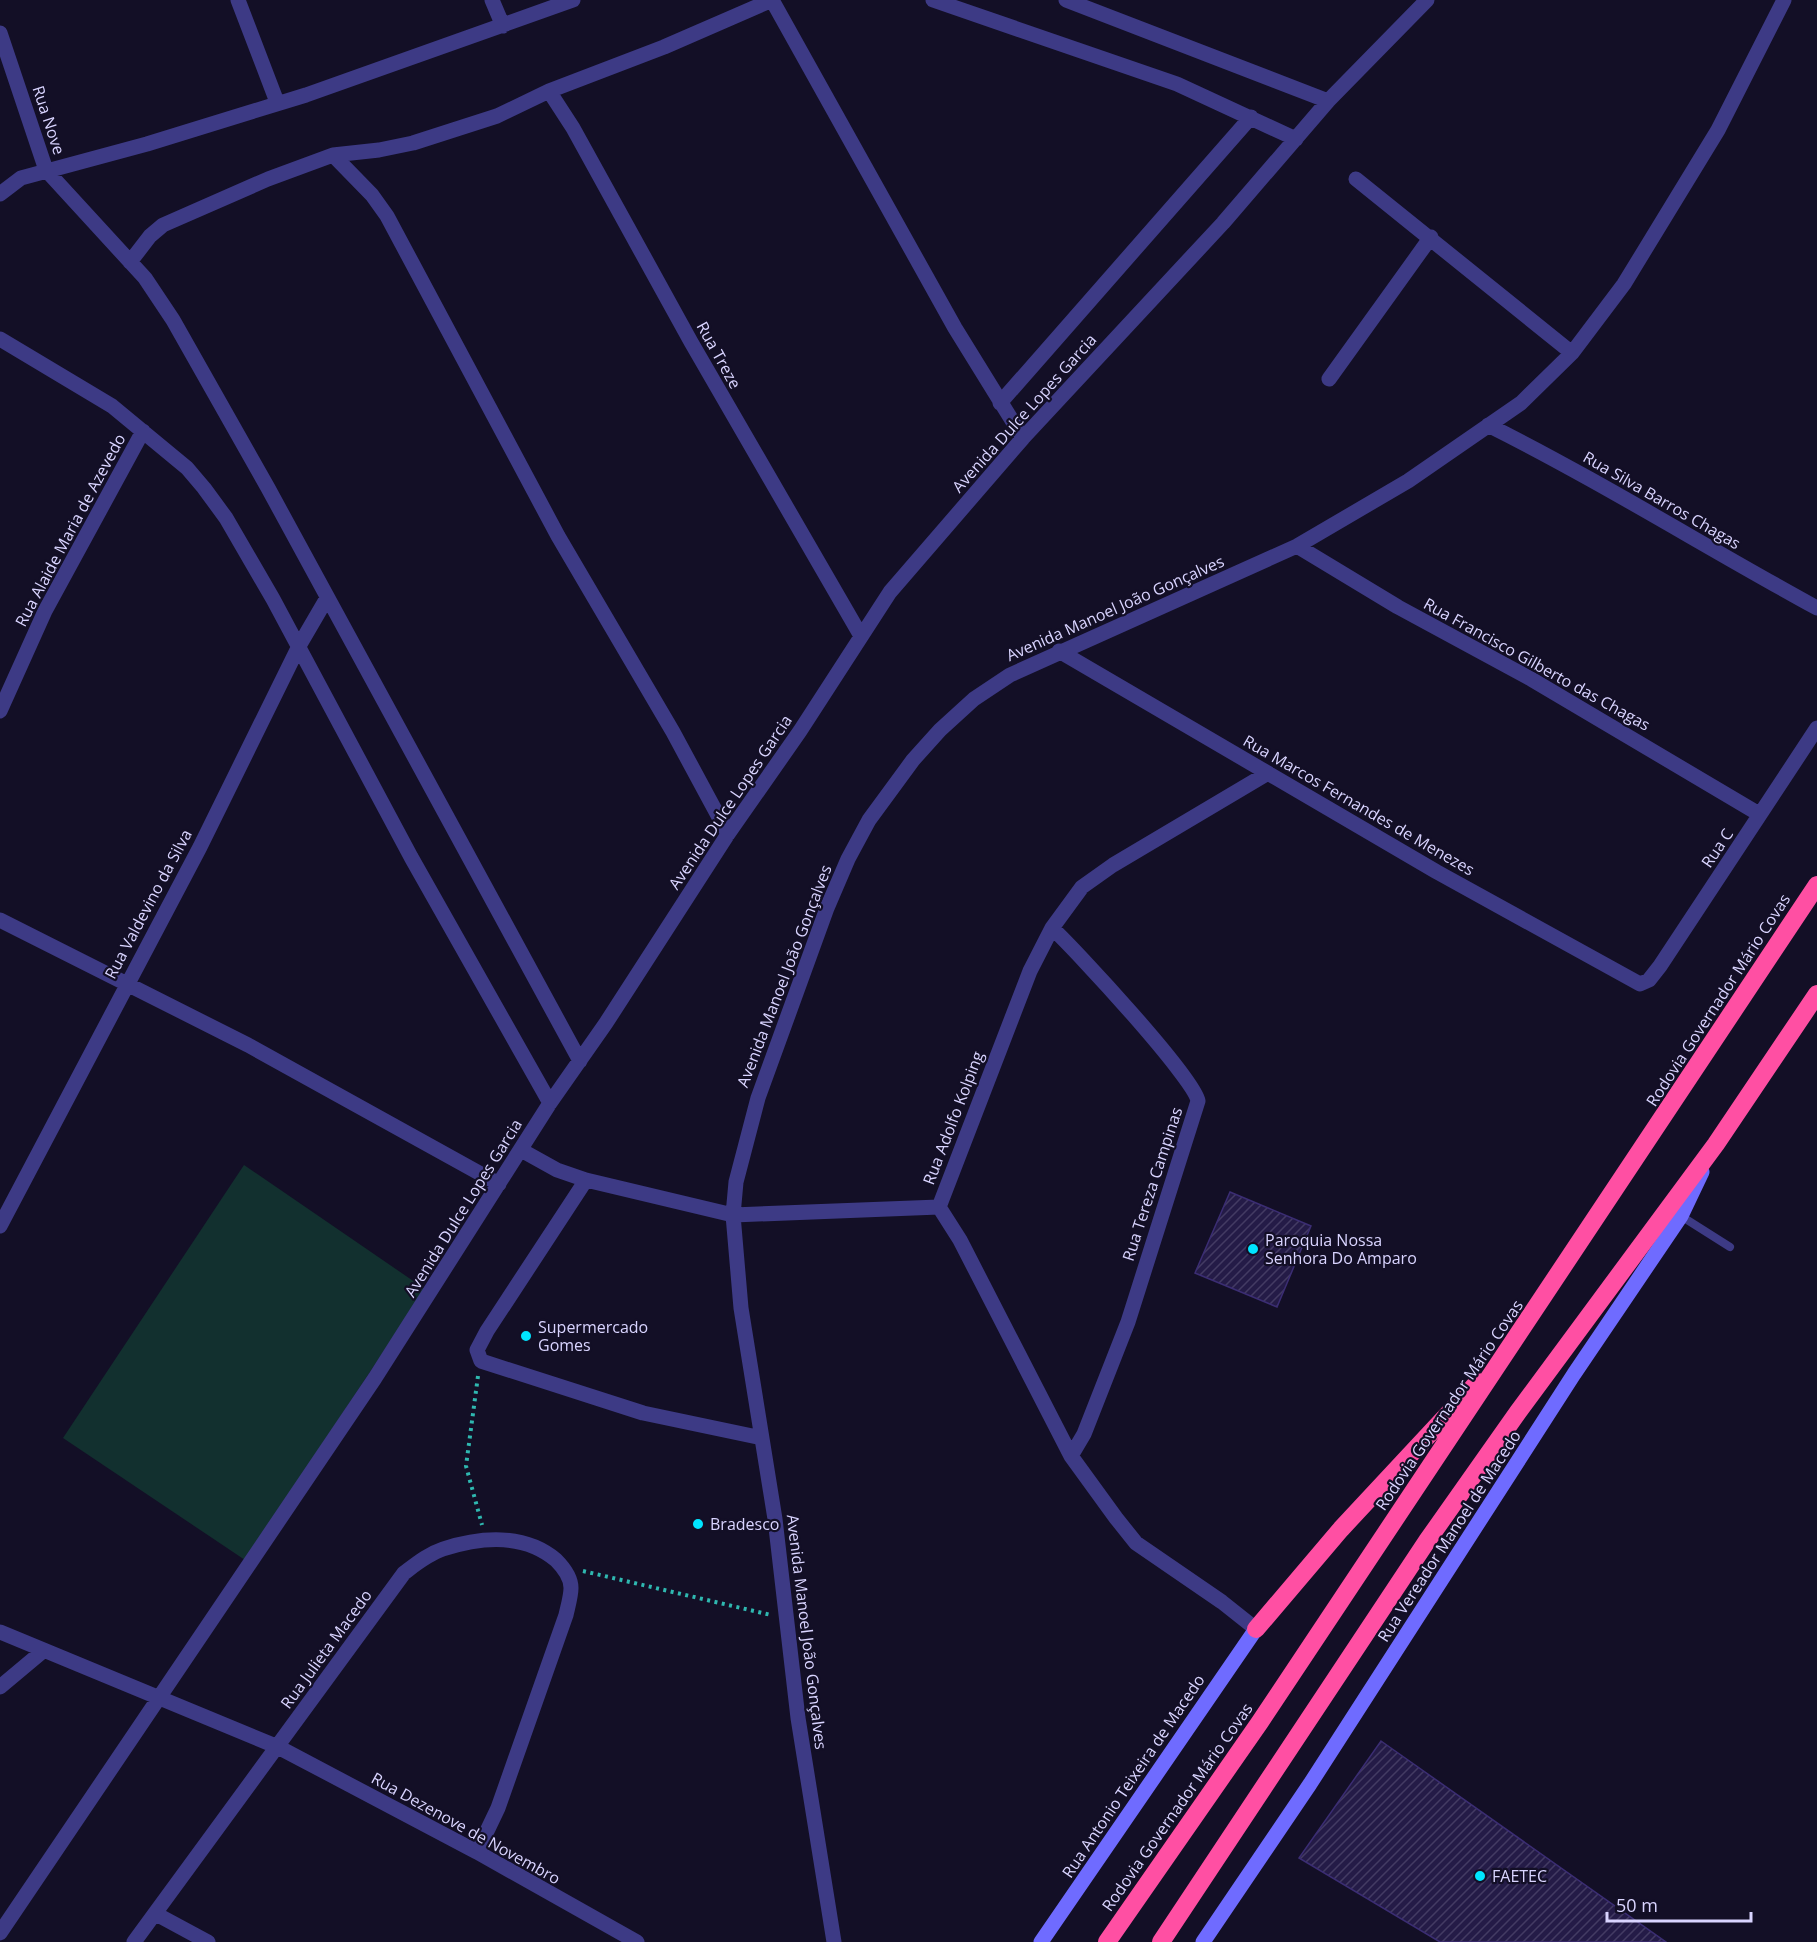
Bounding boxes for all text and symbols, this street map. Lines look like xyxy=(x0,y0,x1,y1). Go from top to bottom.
street label: Rua Nove xyxy=(28,83,70,157)
street label: Rua Treze xyxy=(692,317,746,393)
street label: Avenida Dulce Lopes Garcia xyxy=(947,329,1101,497)
street label: Rua Alaide Maria de Azevedo xyxy=(10,430,130,630)
street label: Rua Silva Barros Chagas xyxy=(1579,446,1745,554)
street label: Avenida Manoel João Gonçalves xyxy=(1002,550,1228,666)
street label: Rua Francisco Gilberto das Chagas xyxy=(1420,592,1654,736)
street label: Avenida Dulce Lopes Garcia xyxy=(663,710,797,894)
street label: Rua Marcos Fernandes de Menezes xyxy=(1239,730,1479,880)
street label: Rua C xyxy=(1696,824,1738,872)
street label: Rua Valdevino da Silva xyxy=(99,825,197,983)
street label: Avenida Manoel João Gonçalves xyxy=(731,862,837,1090)
street label: Rodovia Governador Mário Covas xyxy=(1641,889,1795,1111)
street label: Rua Adolfo Kolping xyxy=(917,1048,989,1188)
street label: Rua Tereza Campinas xyxy=(1117,1104,1187,1264)
street label: Avenida Dulce Lopes Garcia xyxy=(399,1115,527,1301)
place label: Paroquia Nossa Senhora Do Amparo xyxy=(1265,1229,1417,1269)
marker: Paroquia Nossa Senhora Do Amparo xyxy=(1246,1242,1260,1256)
street label: Rodovia Governador Mário Covas xyxy=(1370,1295,1528,1515)
place label: Supermercado Gomes xyxy=(538,1316,648,1356)
marker: Supermercado Gomes xyxy=(519,1329,533,1343)
street label: Rua Vereador Manoel de Macedo xyxy=(1372,1426,1526,1646)
place label: Bradesco xyxy=(710,1513,779,1535)
street label: Avenida Manoel João Gonçalves xyxy=(782,1513,832,1751)
marker: Bradesco xyxy=(691,1517,705,1531)
street label: Rua Julieta Macedo xyxy=(275,1585,377,1713)
street label: Rua Antonio Teixeira de Macedo xyxy=(1057,1670,1209,1882)
street label: Rodovia Governador Mário Covas xyxy=(1096,1699,1258,1915)
street label: Rua Dezenove de Novembro xyxy=(368,1767,564,1889)
place label: FAETEC xyxy=(1492,1865,1547,1887)
marker: FAETEC xyxy=(1473,1869,1487,1883)
scale bar xyxy=(1607,1885,1751,1923)
text: 50 m xyxy=(1616,1893,1658,1917)

